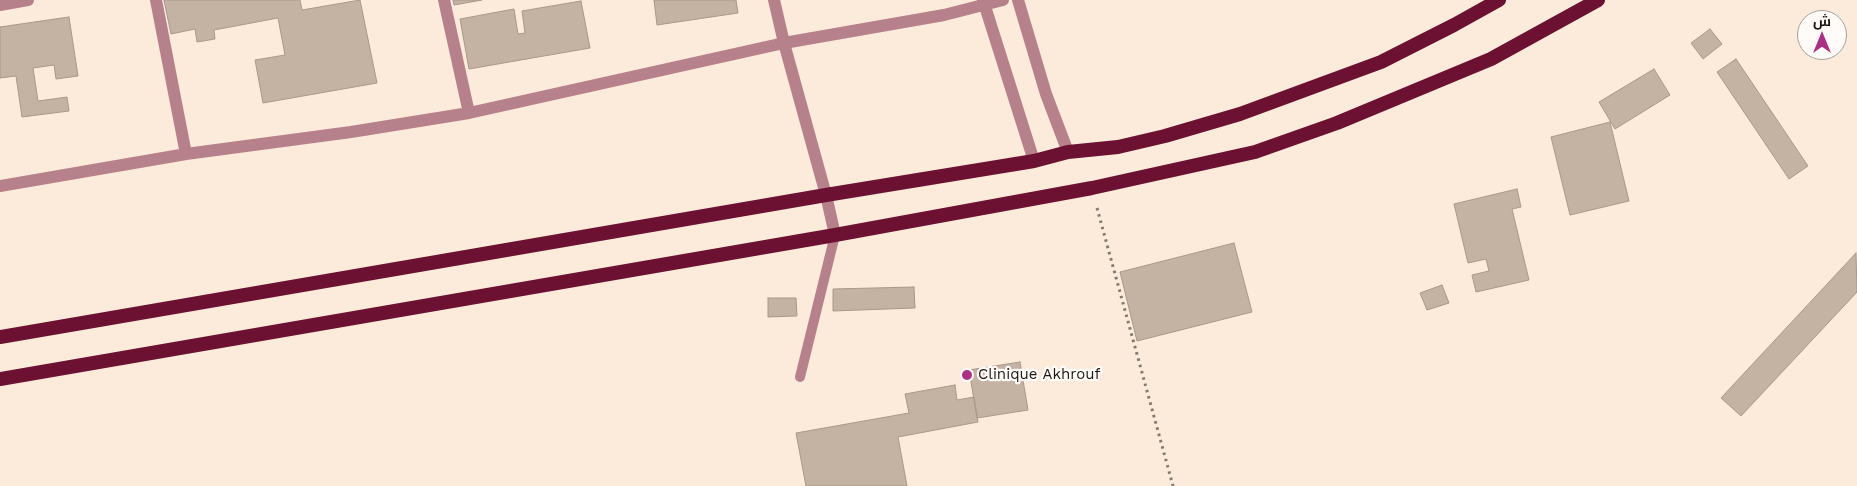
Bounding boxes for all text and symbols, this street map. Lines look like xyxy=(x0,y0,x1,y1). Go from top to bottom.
north arrow xyxy=(1797,10,1847,60)
text: ش xyxy=(1813,13,1831,29)
place label: Clinique Akhrouf xyxy=(978,366,1100,384)
marker: Clinique Akhrouf xyxy=(960,368,974,382)

